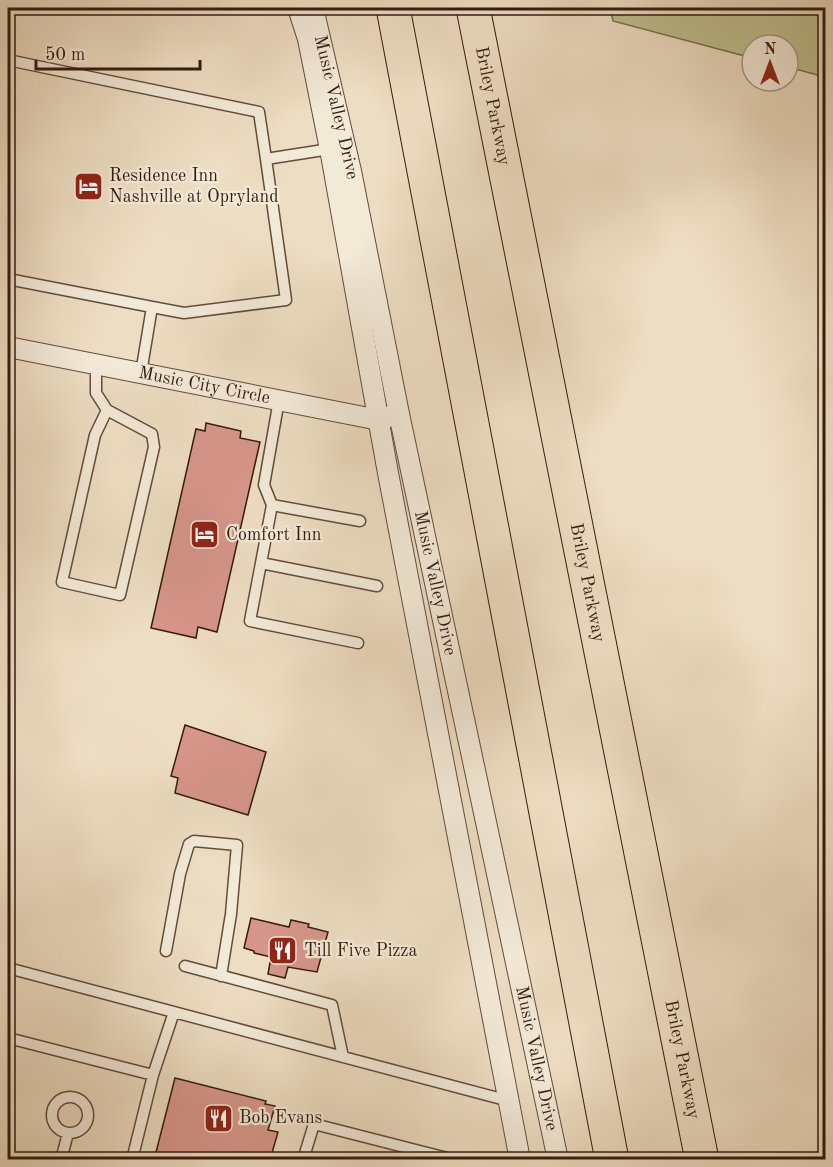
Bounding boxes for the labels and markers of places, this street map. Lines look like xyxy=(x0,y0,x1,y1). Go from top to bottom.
place label: Residence Inn Nashville at Opryland xyxy=(109,167,279,206)
hotel icon: Residence Inn Nashville at Opryland xyxy=(72,170,104,202)
hotel icon: Comfort Inn xyxy=(189,519,221,551)
place label: Comfort Inn xyxy=(226,526,322,544)
restaurant icon: Till Five Pizza xyxy=(267,935,299,967)
place label: Till Five Pizza xyxy=(304,942,417,960)
restaurant icon: Bob Evans xyxy=(202,1102,234,1134)
place label: Bob Evans xyxy=(239,1109,323,1127)

